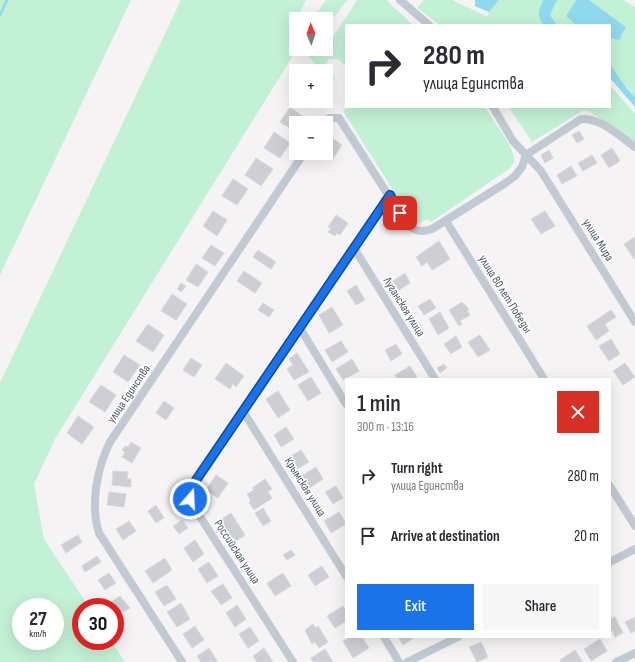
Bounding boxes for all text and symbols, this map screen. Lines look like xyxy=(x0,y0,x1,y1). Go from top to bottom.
north arrow xyxy=(289,12,333,56)
map controls xyxy=(289,12,333,160)
text: 280 m xyxy=(423,39,485,72)
icon: right xyxy=(357,40,409,92)
button: + xyxy=(289,64,333,108)
text: улица Единства xyxy=(423,73,524,94)
button: − xyxy=(289,116,333,160)
pin xyxy=(383,196,417,230)
icon: arrive xyxy=(389,202,411,224)
street label: улица Мира xyxy=(579,216,617,264)
street label: улица 80 лет Победы xyxy=(475,252,535,336)
street label: Луганская улица xyxy=(379,274,428,340)
street label: улица Единства xyxy=(104,362,154,426)
text: 1 min xyxy=(357,389,401,418)
button: close xyxy=(557,391,599,433)
text: 300 m · 13:16 xyxy=(357,419,414,435)
street label: Крымская улица xyxy=(281,455,329,520)
text: Turn right xyxy=(391,459,443,478)
icon: right xyxy=(357,465,379,487)
text: 280 m xyxy=(568,467,599,486)
position arrow xyxy=(169,478,211,520)
text: улица Единства xyxy=(391,478,464,494)
street label: Российская улица xyxy=(211,517,264,587)
icon: arrive xyxy=(357,525,379,547)
text: Arrive at destination xyxy=(391,527,500,546)
text: 20 m xyxy=(574,527,599,546)
button: Exit xyxy=(357,584,474,630)
button: Share xyxy=(482,584,599,630)
speed limit sign: 30 xyxy=(72,598,124,650)
text: 27 xyxy=(29,607,47,631)
text: km/h xyxy=(29,628,47,640)

